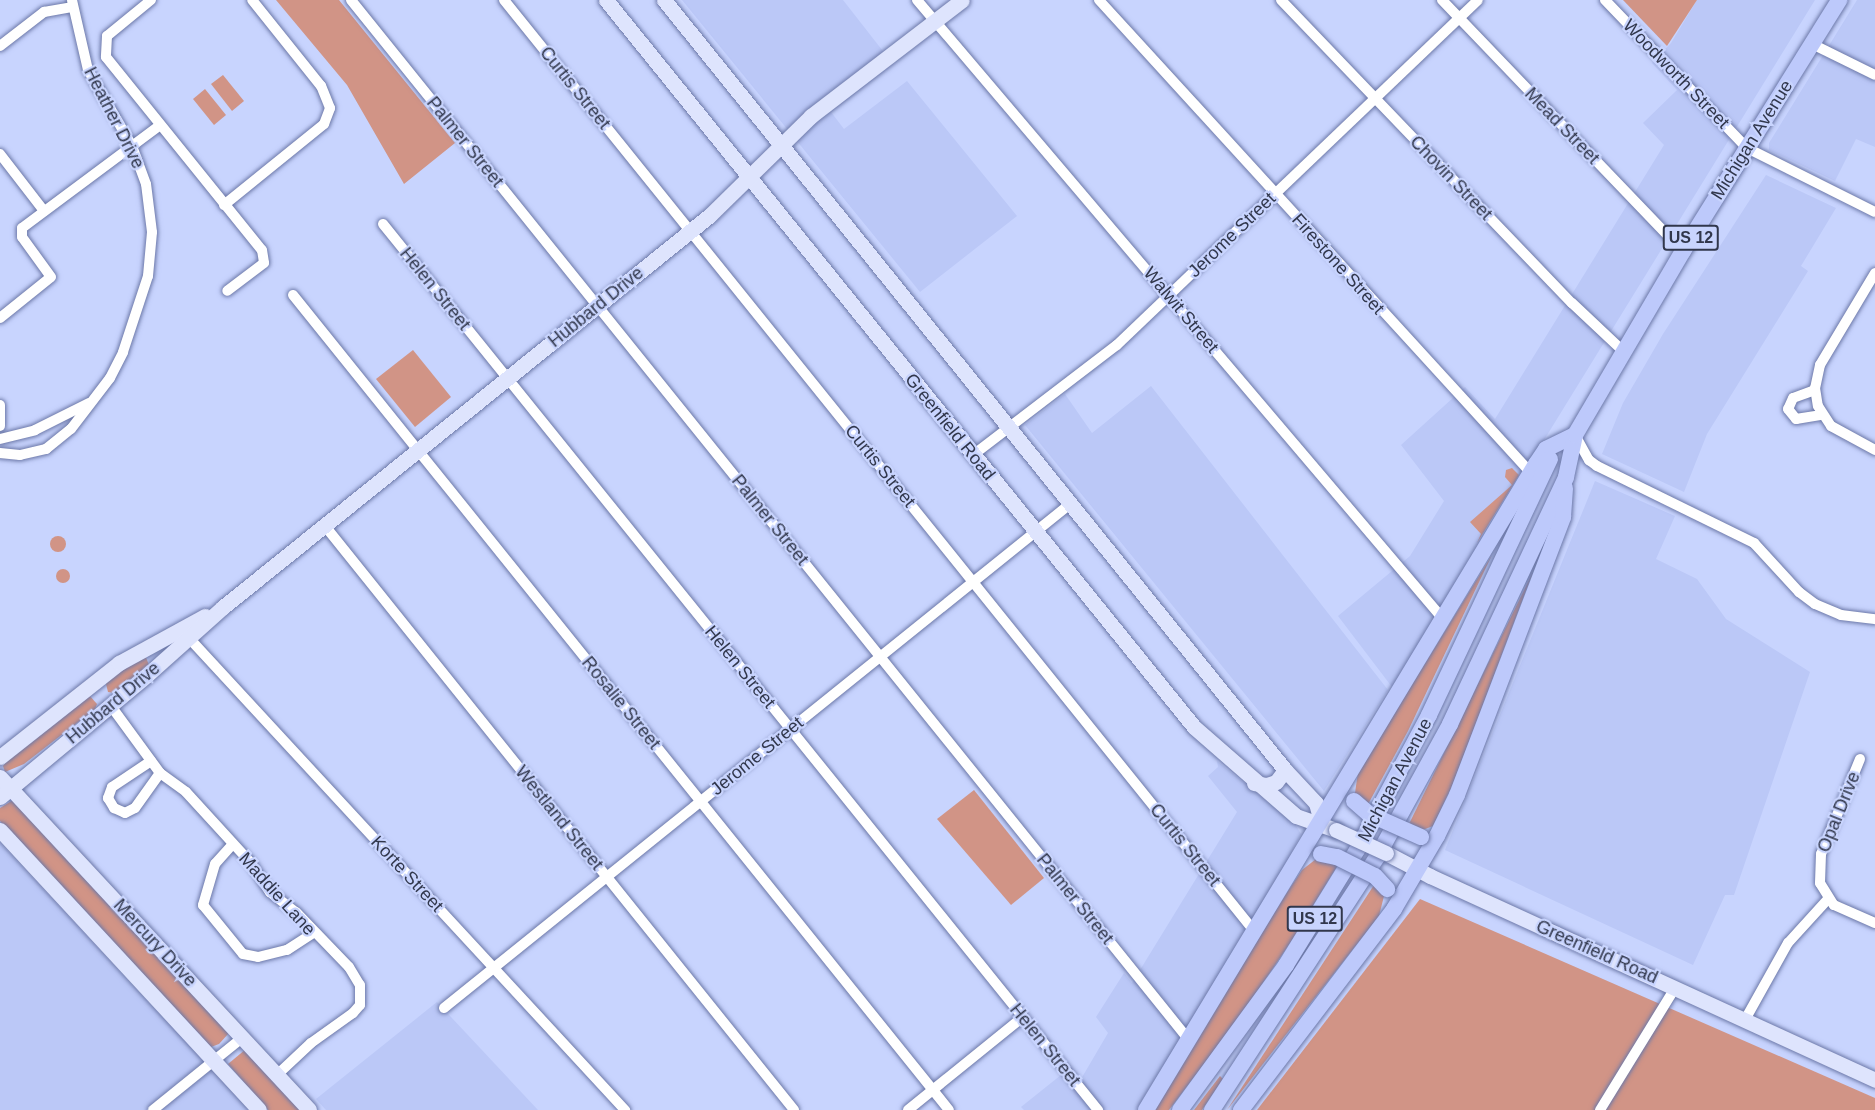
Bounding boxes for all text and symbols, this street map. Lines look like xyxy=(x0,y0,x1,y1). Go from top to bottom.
street label: Woodworth Street xyxy=(1618,15,1734,133)
street label: Curtis Street xyxy=(535,42,615,134)
street label: Heather Drive xyxy=(79,64,149,172)
street label: Michigan Avenue xyxy=(1706,76,1798,204)
street label: Mead Street xyxy=(1520,83,1604,169)
street label: Palmer Street xyxy=(422,92,508,192)
street label: Chovin Street xyxy=(1405,131,1497,225)
street label: Jerome Street xyxy=(1184,188,1280,282)
street label: Firestone Street xyxy=(1287,209,1389,319)
road number: US 12 xyxy=(1662,225,1720,251)
street label: Helen Street xyxy=(395,243,475,335)
street label: Hubbard Drive xyxy=(544,262,648,352)
street label: Walwit Street xyxy=(1139,263,1223,357)
street label: Greenfield Road xyxy=(900,369,1000,485)
street label: Curtis Street xyxy=(840,420,920,512)
street label: Palmer Street xyxy=(727,470,813,570)
street label: Helen Street xyxy=(700,621,780,713)
street label: Rosalie Street xyxy=(577,652,665,754)
street label: Hubbard Drive xyxy=(62,657,164,749)
street label: Jerome Street xyxy=(706,712,808,800)
street label: Michigan Avenue xyxy=(1353,714,1437,846)
street label: Westland Street xyxy=(510,762,608,874)
street label: Opal Drive xyxy=(1813,769,1865,855)
street label: Curtis Street xyxy=(1145,799,1225,891)
street label: Korte Street xyxy=(366,832,448,916)
street label: Maddie Lane xyxy=(234,848,320,940)
street label: Palmer Street xyxy=(1032,849,1118,949)
street label: Mercury Drive xyxy=(109,895,201,991)
road number: US 12 xyxy=(1286,906,1344,932)
street label: Greenfield Road xyxy=(1533,915,1661,989)
street label: Helen Street xyxy=(1005,999,1085,1091)

